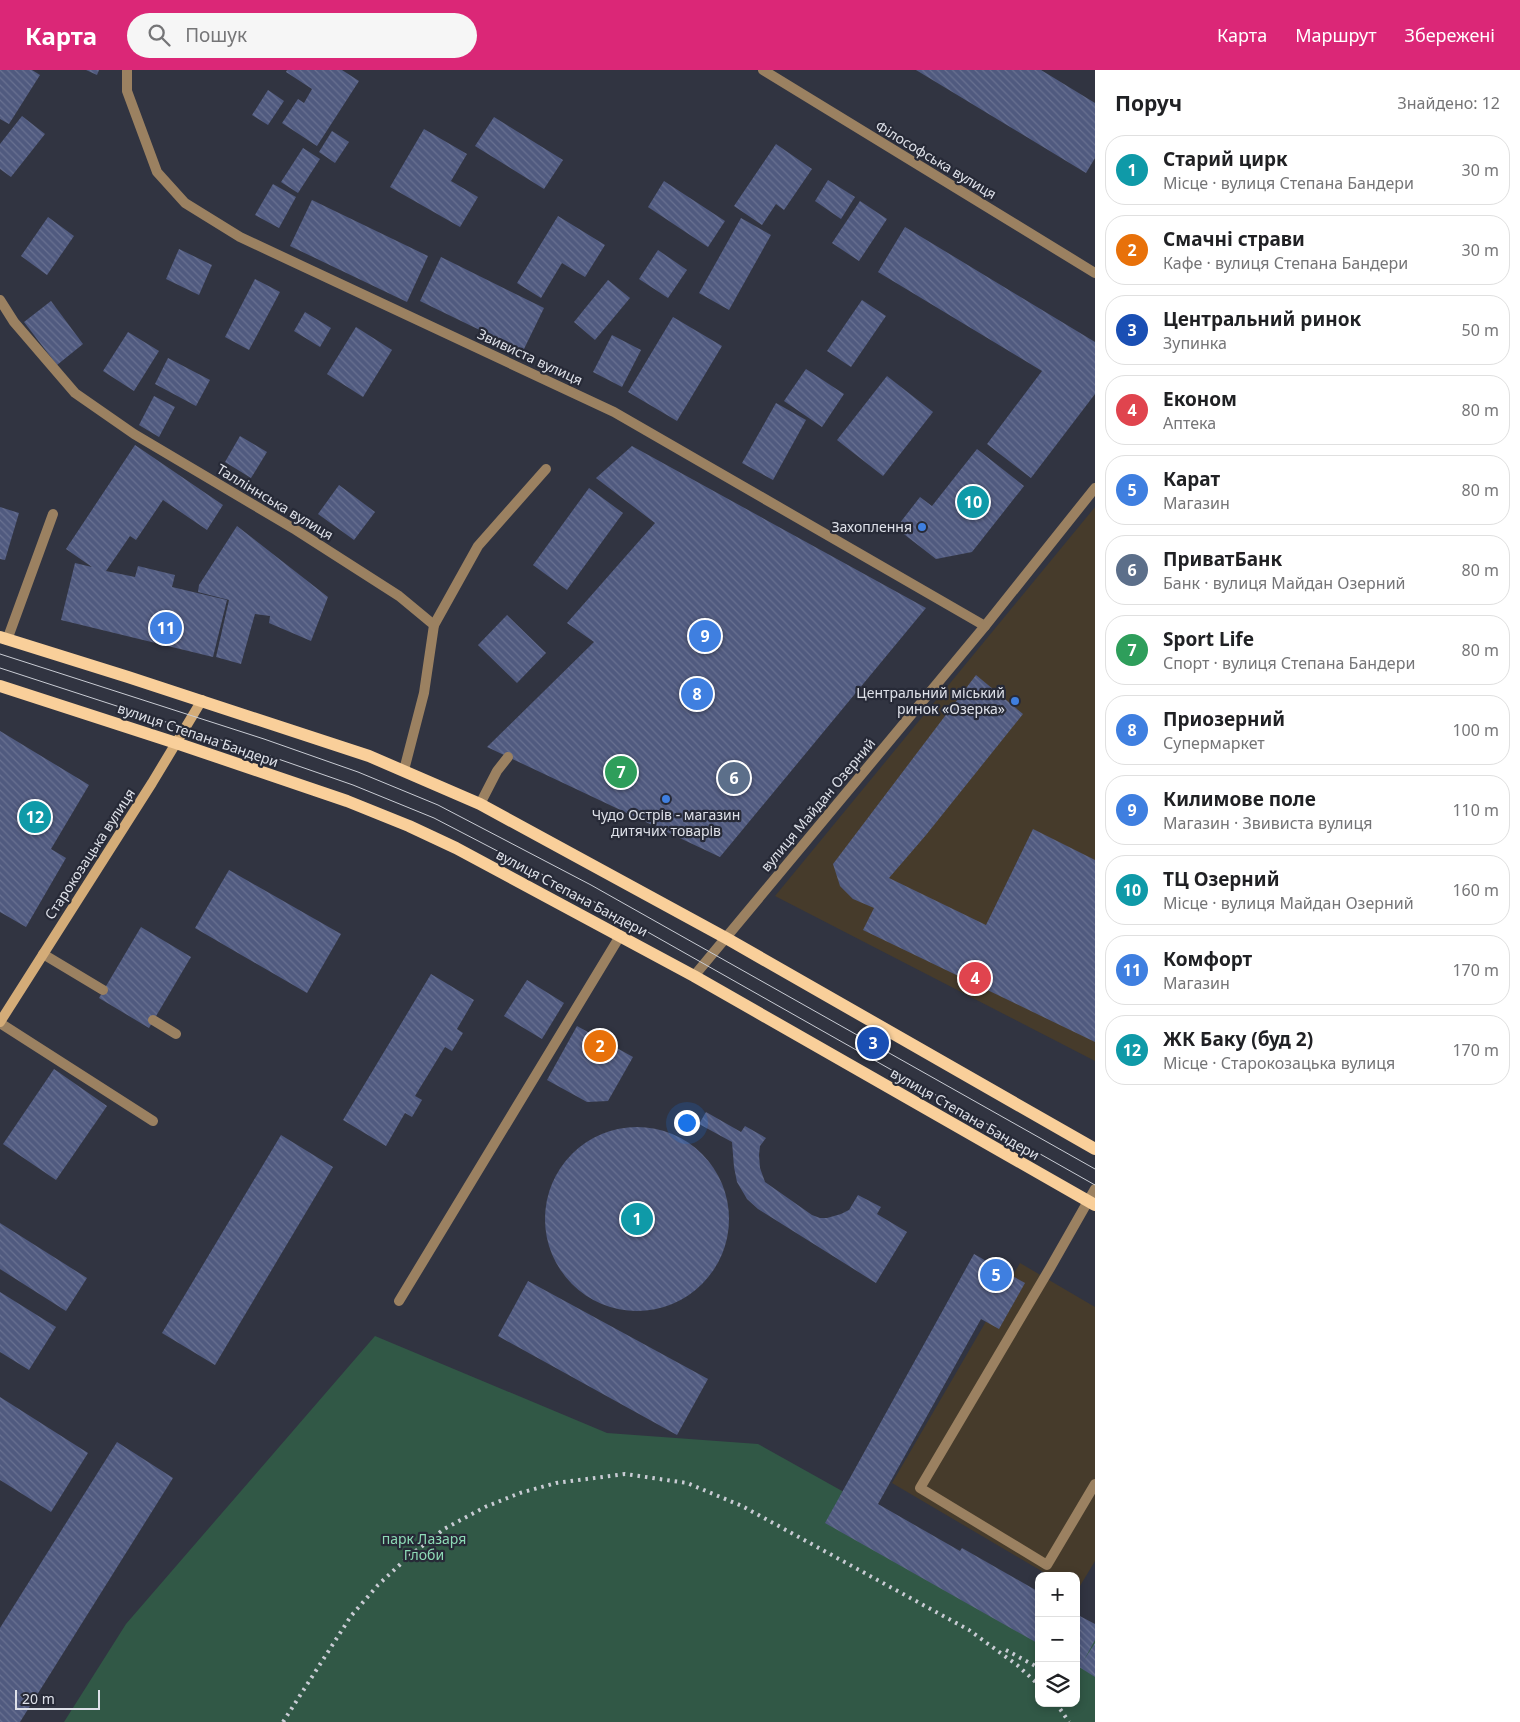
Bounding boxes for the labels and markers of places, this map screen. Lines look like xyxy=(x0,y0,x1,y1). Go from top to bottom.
pin: 10 xyxy=(957,483,989,521)
place label: Захоплення xyxy=(832,517,912,536)
marker: Захоплення xyxy=(916,521,928,533)
pin: 11 xyxy=(150,609,182,647)
pin: 9 xyxy=(689,617,721,655)
pin: 8 xyxy=(681,675,713,713)
place label: Центральний міський ринок «Озерка» xyxy=(856,683,1005,718)
marker: Центральний міський ринок «Озерка» xyxy=(1009,695,1021,707)
pin: 7 xyxy=(605,753,637,791)
pin: 6 xyxy=(718,759,750,797)
marker: Чудо Острів - магазин дитячих товарів xyxy=(660,793,672,805)
pin: 12 xyxy=(19,798,51,836)
place label: Чудо Острів - магазин дитячих товарів xyxy=(592,805,740,840)
pin: 4 xyxy=(959,959,991,997)
pin: 3 xyxy=(857,1024,889,1062)
pin: 2 xyxy=(584,1027,616,1065)
pin: 1 xyxy=(621,1200,653,1238)
pin: 5 xyxy=(980,1256,1012,1294)

